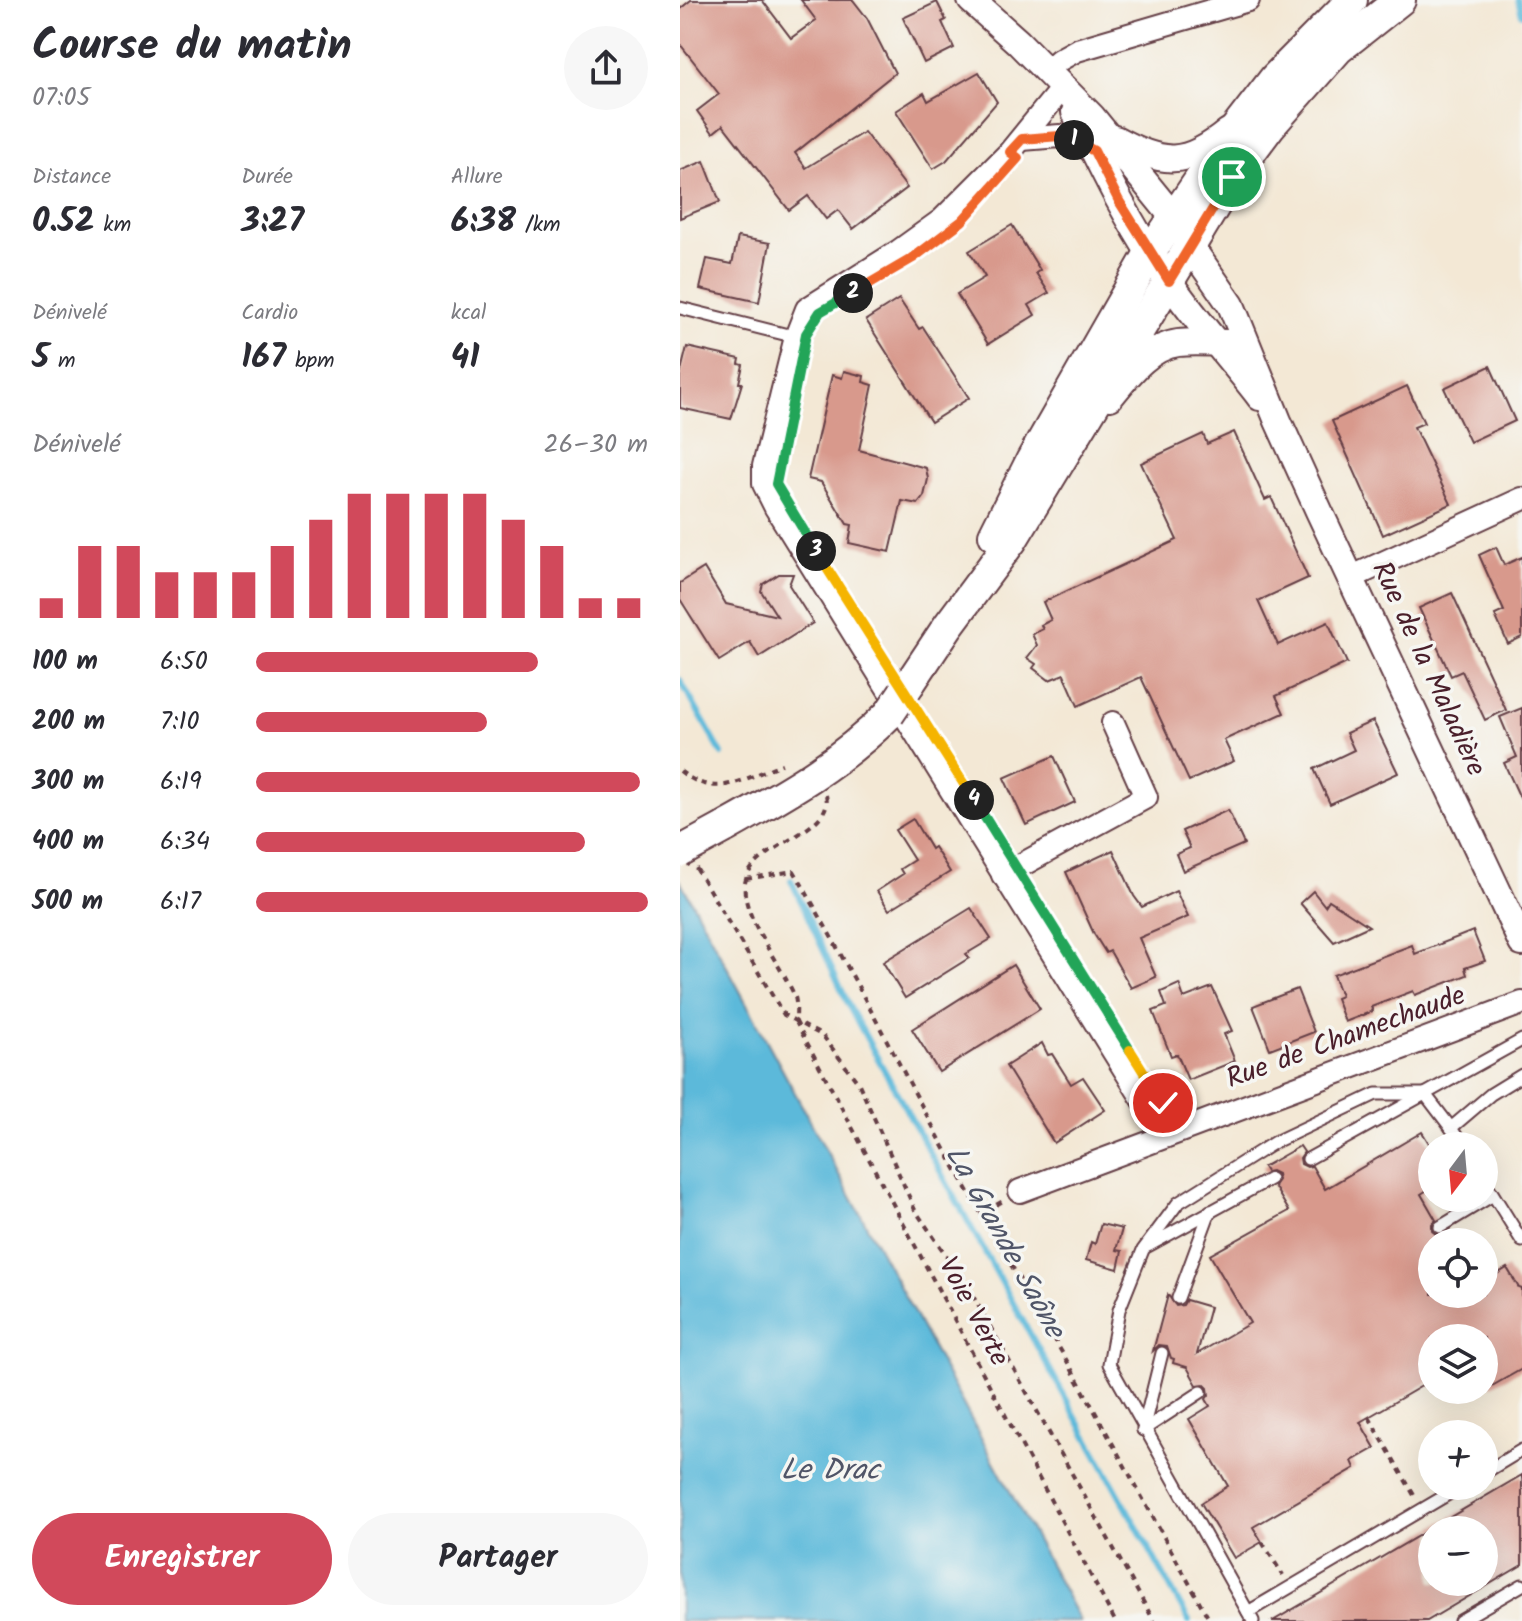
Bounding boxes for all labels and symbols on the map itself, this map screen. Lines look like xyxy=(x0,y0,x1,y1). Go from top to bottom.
pin: 1 xyxy=(1054,120,1094,160)
pin xyxy=(1198,143,1266,211)
pin: 2 xyxy=(833,273,873,313)
pin: 3 xyxy=(796,531,836,571)
street label: Rue de la Maladière xyxy=(1358,554,1498,784)
pin: 4 xyxy=(954,780,994,820)
street label: Rue de Chamechaude xyxy=(1220,974,1472,1102)
pin xyxy=(1129,1069,1197,1137)
north arrow xyxy=(1418,1132,1498,1212)
water label: La Grande Saône xyxy=(931,1137,1078,1350)
street label: Voie Verte xyxy=(925,1249,1021,1375)
water label: Le Drac xyxy=(781,1447,882,1495)

